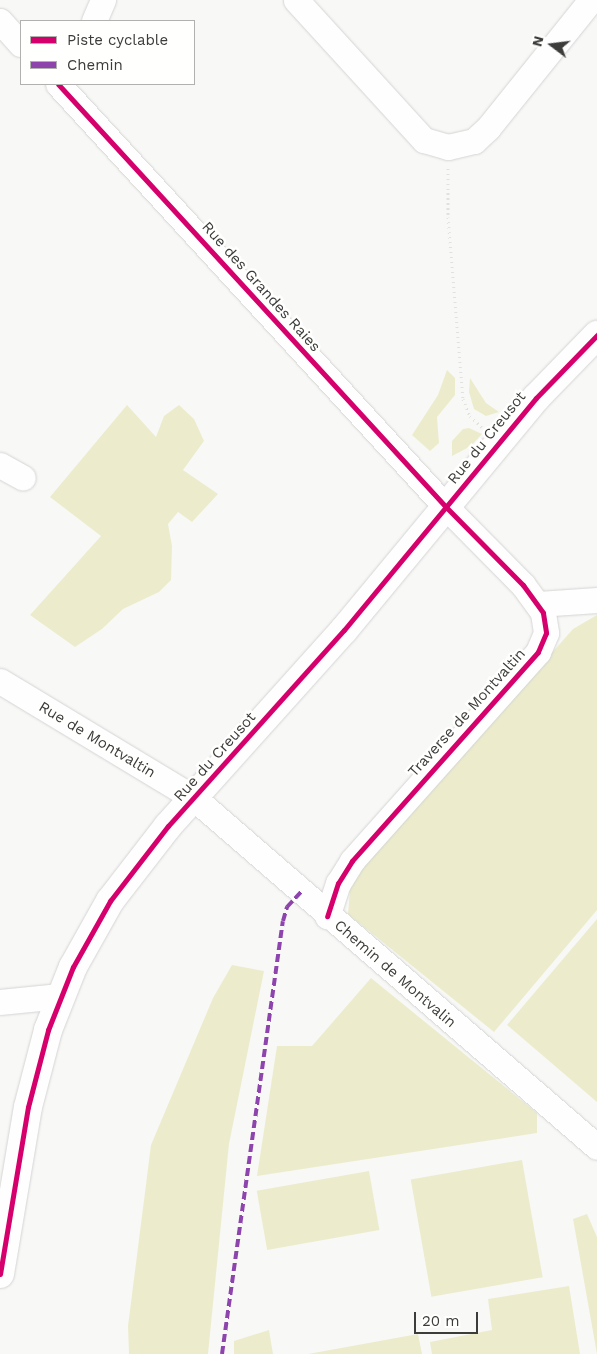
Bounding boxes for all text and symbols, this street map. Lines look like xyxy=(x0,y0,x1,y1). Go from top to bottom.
legend xyxy=(20,20,195,85)
north arrow xyxy=(527,20,577,70)
text: Piste cyclable xyxy=(67,31,168,49)
text: N xyxy=(528,34,547,48)
text: Chemin xyxy=(67,56,123,74)
street label: Rue des Grandes Raies xyxy=(198,218,324,356)
street label: Rue du Creusot xyxy=(444,388,530,488)
street label: Traverse de Montvaltin xyxy=(405,645,529,781)
street label: Rue de Montvaltin xyxy=(35,698,159,782)
street label: Rue du Creusot xyxy=(170,709,260,805)
street label: Chemin de Montvalin xyxy=(331,916,459,1032)
scale bar xyxy=(417,1302,481,1334)
text: 20 m xyxy=(422,1312,460,1330)

